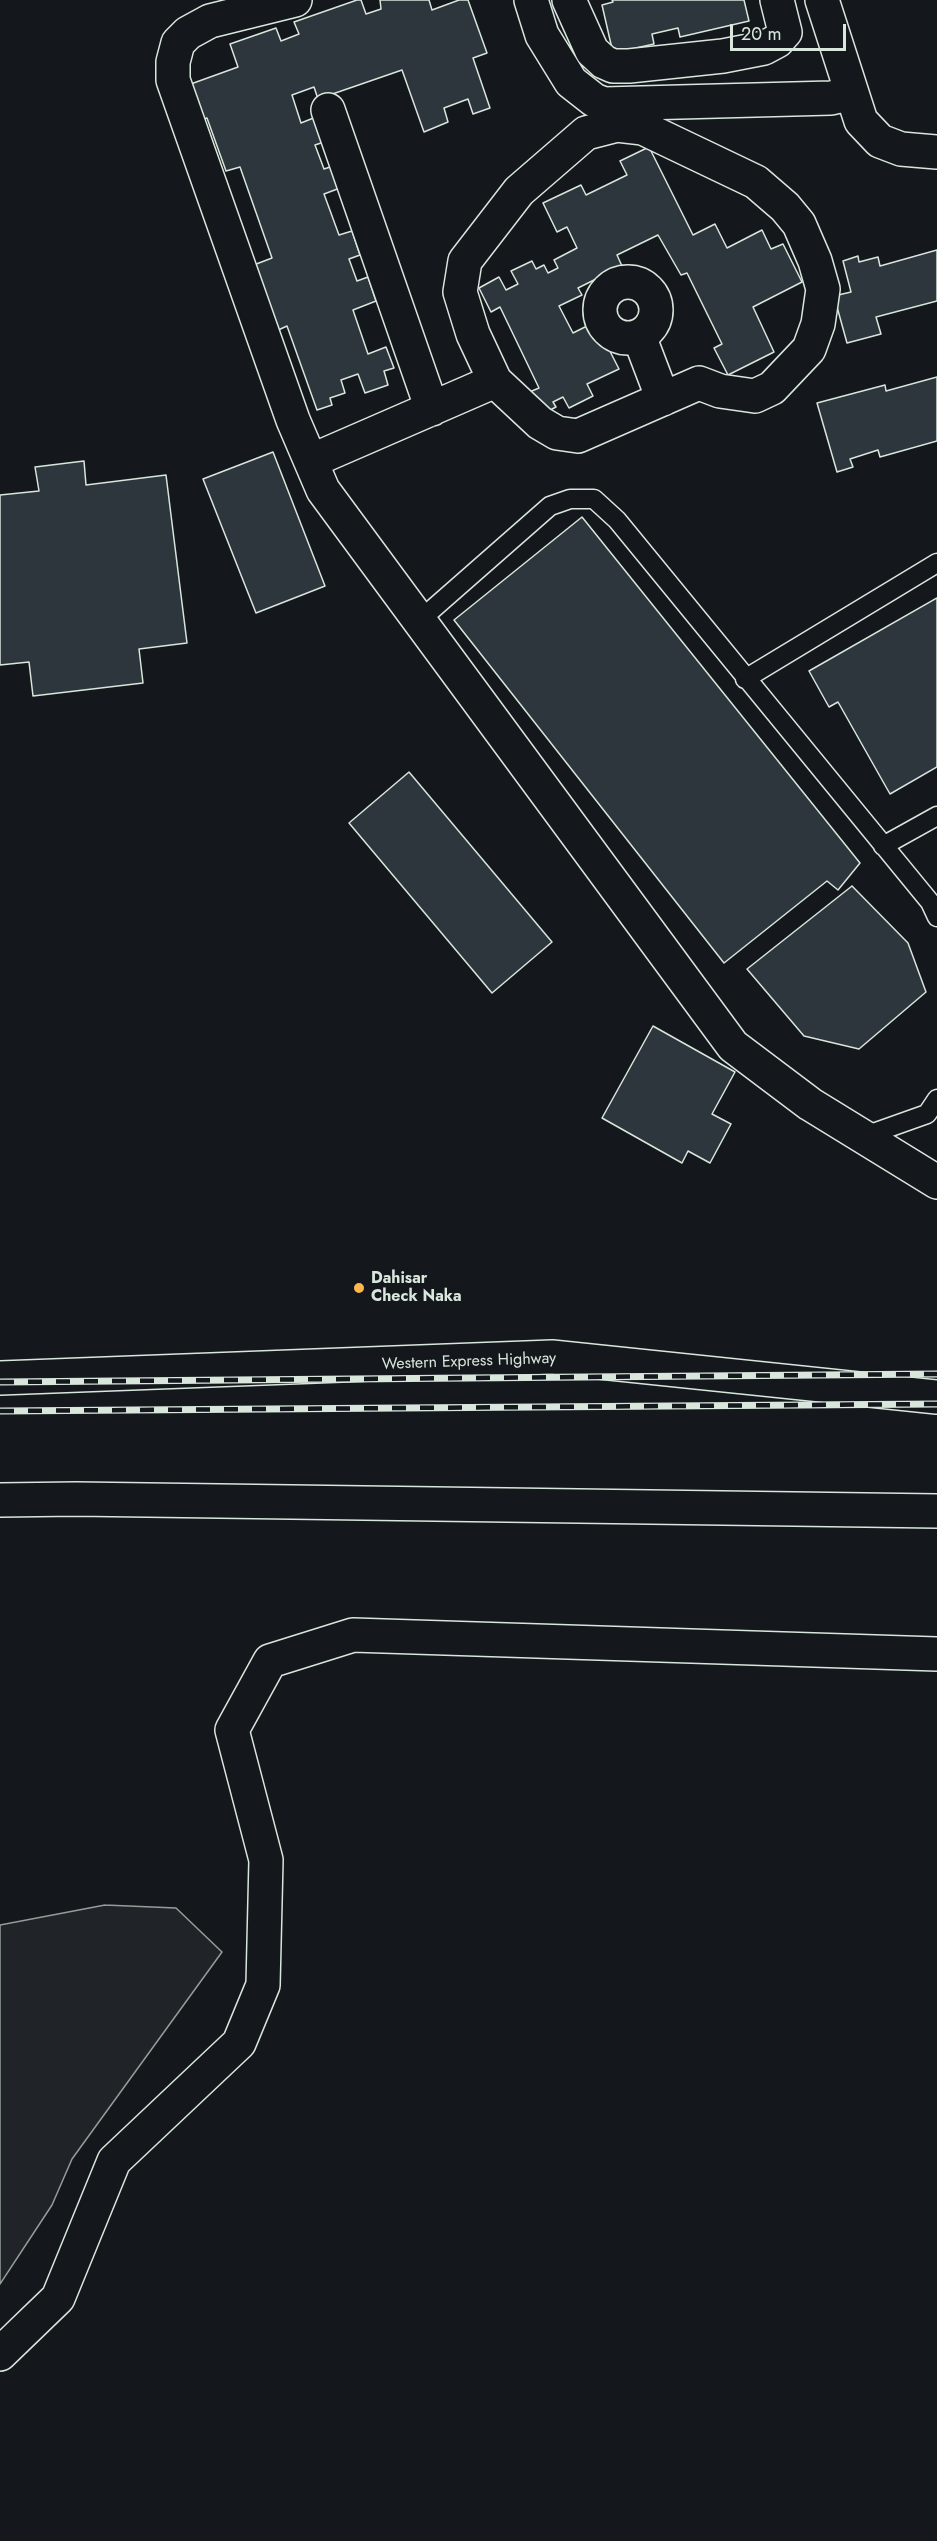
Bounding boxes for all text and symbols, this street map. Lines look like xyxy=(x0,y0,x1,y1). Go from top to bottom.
scale bar xyxy=(733,12,848,50)
text: 20 m xyxy=(741,21,781,47)
place label: Dahisar Check Naka xyxy=(371,1269,462,1307)
marker: Dahisar Check Naka xyxy=(352,1281,366,1295)
street label: Western Express Highway xyxy=(382,1349,556,1375)

